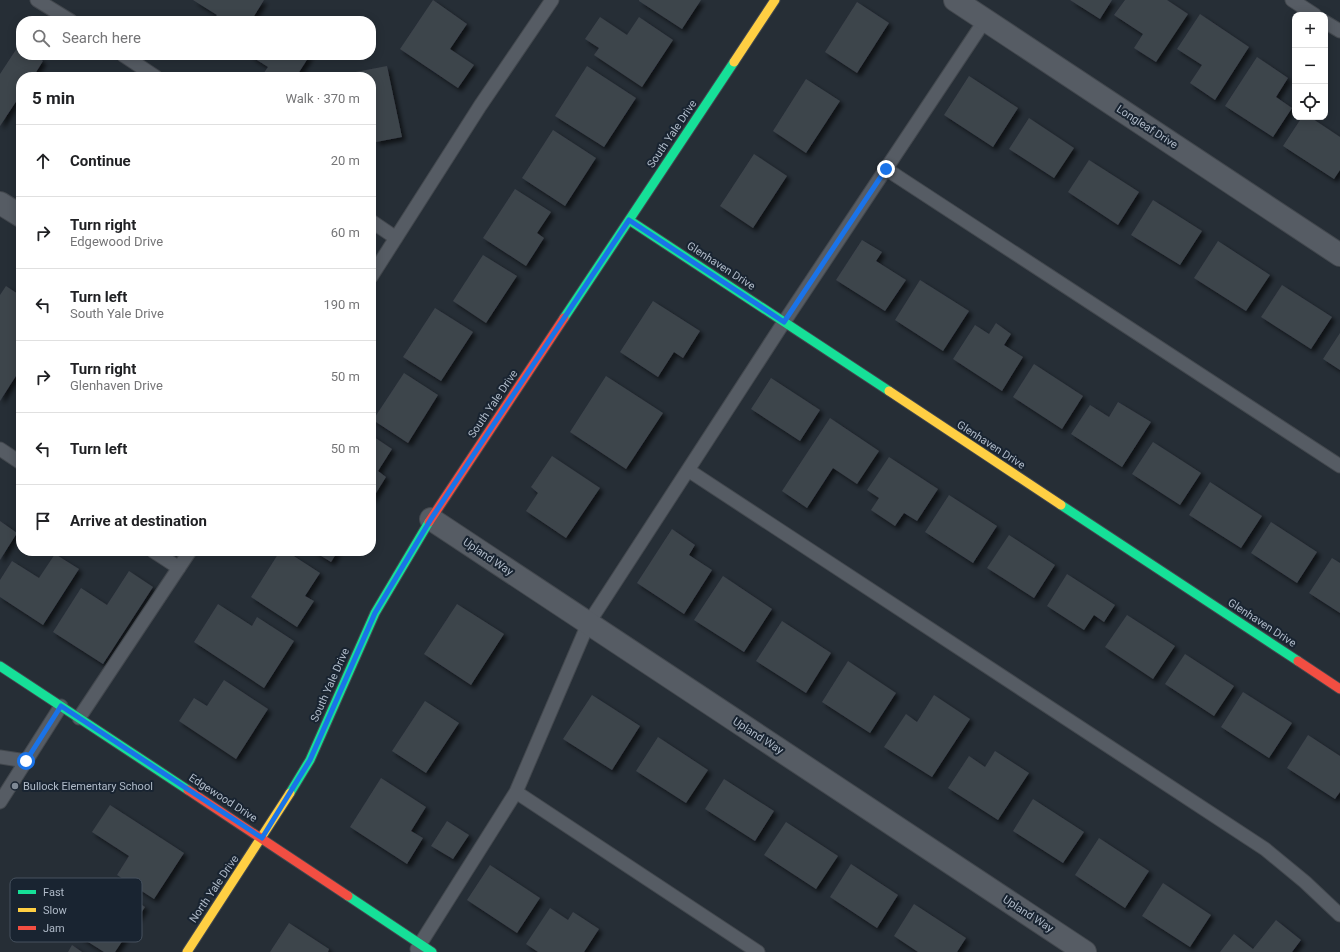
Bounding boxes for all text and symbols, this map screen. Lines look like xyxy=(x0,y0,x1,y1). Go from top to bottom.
map controls xyxy=(1292,12,1328,120)
button: + xyxy=(1292,12,1328,48)
search box xyxy=(16,16,376,60)
icon: search xyxy=(30,27,52,49)
text: Search here xyxy=(62,29,141,47)
button: − xyxy=(1292,48,1328,84)
button: locate xyxy=(1292,84,1328,120)
text: 5 min xyxy=(32,88,75,108)
text: Walk · 370 m xyxy=(285,91,360,106)
street label: South Yale Drive xyxy=(644,97,700,171)
street label: Longleaf Drive xyxy=(1114,102,1180,152)
icon: ahead xyxy=(32,150,54,172)
text: Continue xyxy=(70,152,131,170)
text: 20 m xyxy=(331,153,360,168)
route end xyxy=(877,160,895,178)
text: Turn right xyxy=(70,216,136,234)
icon: right xyxy=(32,222,54,244)
text: 60 m xyxy=(331,225,360,240)
text: Edgewood Drive xyxy=(70,234,163,249)
street label: Glenhaven Drive xyxy=(684,239,758,293)
text: Turn left xyxy=(70,288,127,306)
icon: left xyxy=(32,294,54,316)
text: 190 m xyxy=(323,297,360,312)
text: South Yale Drive xyxy=(70,306,164,321)
text: Turn right xyxy=(70,360,136,378)
icon: right xyxy=(32,366,54,388)
street label: South Yale Drive xyxy=(465,367,521,441)
text: 50 m xyxy=(331,369,360,384)
text: Glenhaven Drive xyxy=(70,378,163,393)
street label: Glenhaven Drive xyxy=(954,418,1028,472)
icon: left xyxy=(32,438,54,460)
text: Turn left xyxy=(70,440,127,458)
text: 50 m xyxy=(331,441,360,456)
icon: arrive xyxy=(32,510,54,532)
text: Arrive at destination xyxy=(70,512,207,530)
street label: Upland Way xyxy=(460,535,516,579)
street label: Glenhaven Drive xyxy=(1225,596,1299,650)
street label: South Yale Drive xyxy=(308,646,352,724)
street label: Upland Way xyxy=(730,715,786,758)
route start xyxy=(17,752,35,770)
street label: Edgewood Drive xyxy=(186,771,260,825)
place label: Bullock Elementary School xyxy=(23,780,153,793)
marker: Bullock Elementary School xyxy=(10,781,20,791)
street label: North Yale Drive xyxy=(187,853,241,925)
legend xyxy=(10,878,142,942)
text: Fast xyxy=(43,886,65,899)
street label: Upland Way xyxy=(1000,893,1056,936)
text: Slow xyxy=(43,904,67,917)
text: Jam xyxy=(43,922,65,935)

